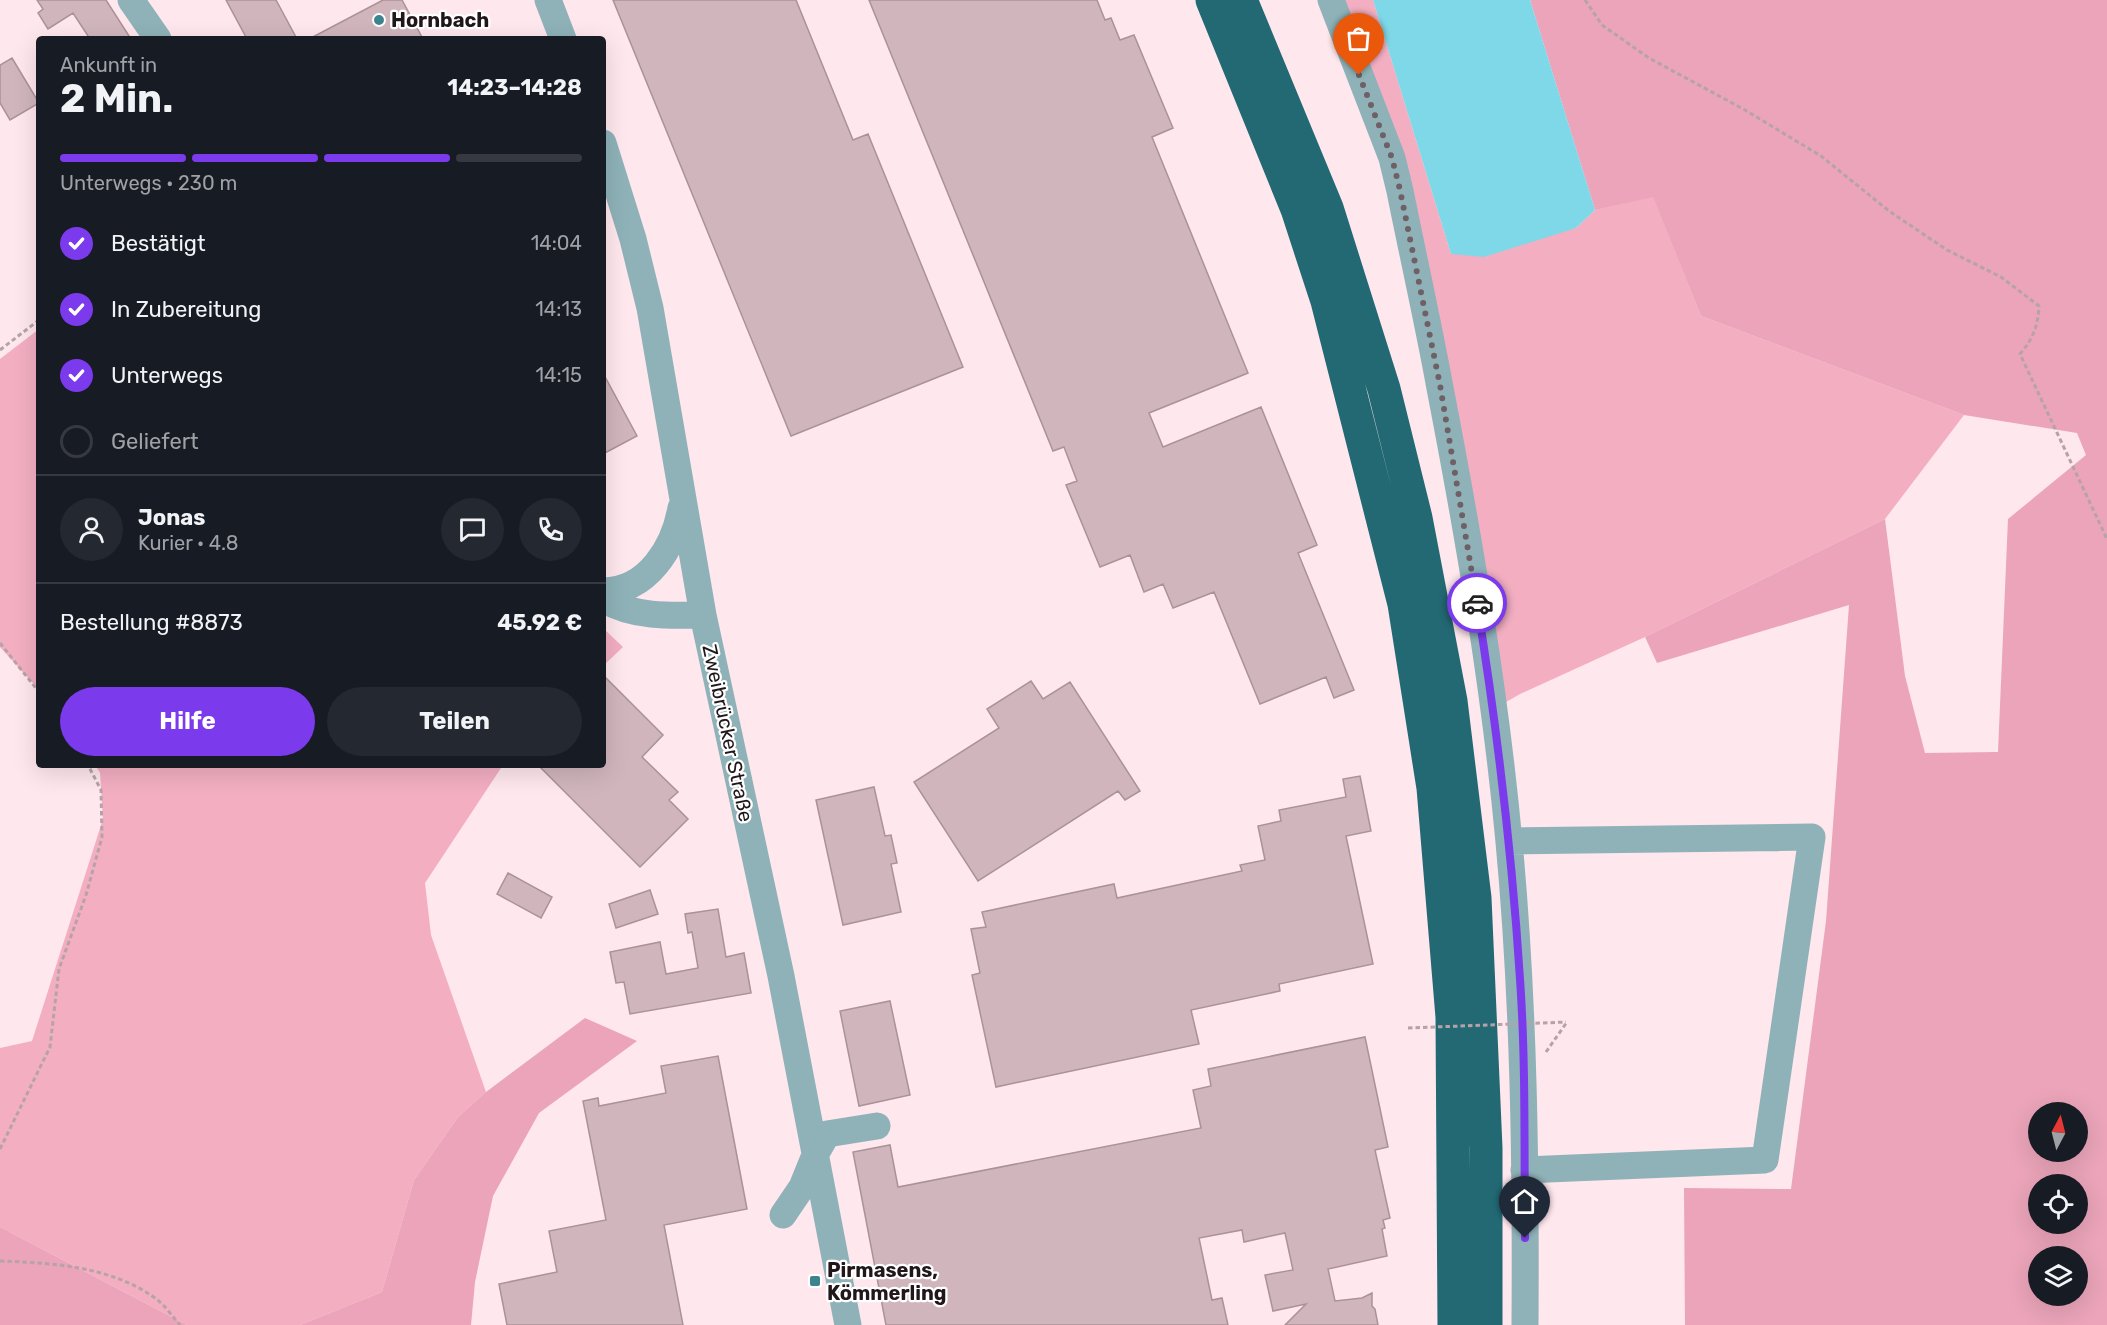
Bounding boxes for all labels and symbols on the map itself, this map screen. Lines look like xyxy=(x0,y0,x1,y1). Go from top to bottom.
place label: Hornbach xyxy=(391,8,489,32)
marker: Hornbach xyxy=(372,13,386,27)
pin xyxy=(1333,13,1384,75)
courier xyxy=(1447,573,1507,633)
street label: Zweibrücker Straße xyxy=(697,642,759,824)
north arrow xyxy=(2028,1102,2088,1162)
pin xyxy=(1499,1176,1550,1238)
place label: Pirmasens, Kömmerling xyxy=(827,1258,947,1305)
marker: Pirmasens, Kömmerling xyxy=(808,1274,822,1288)

